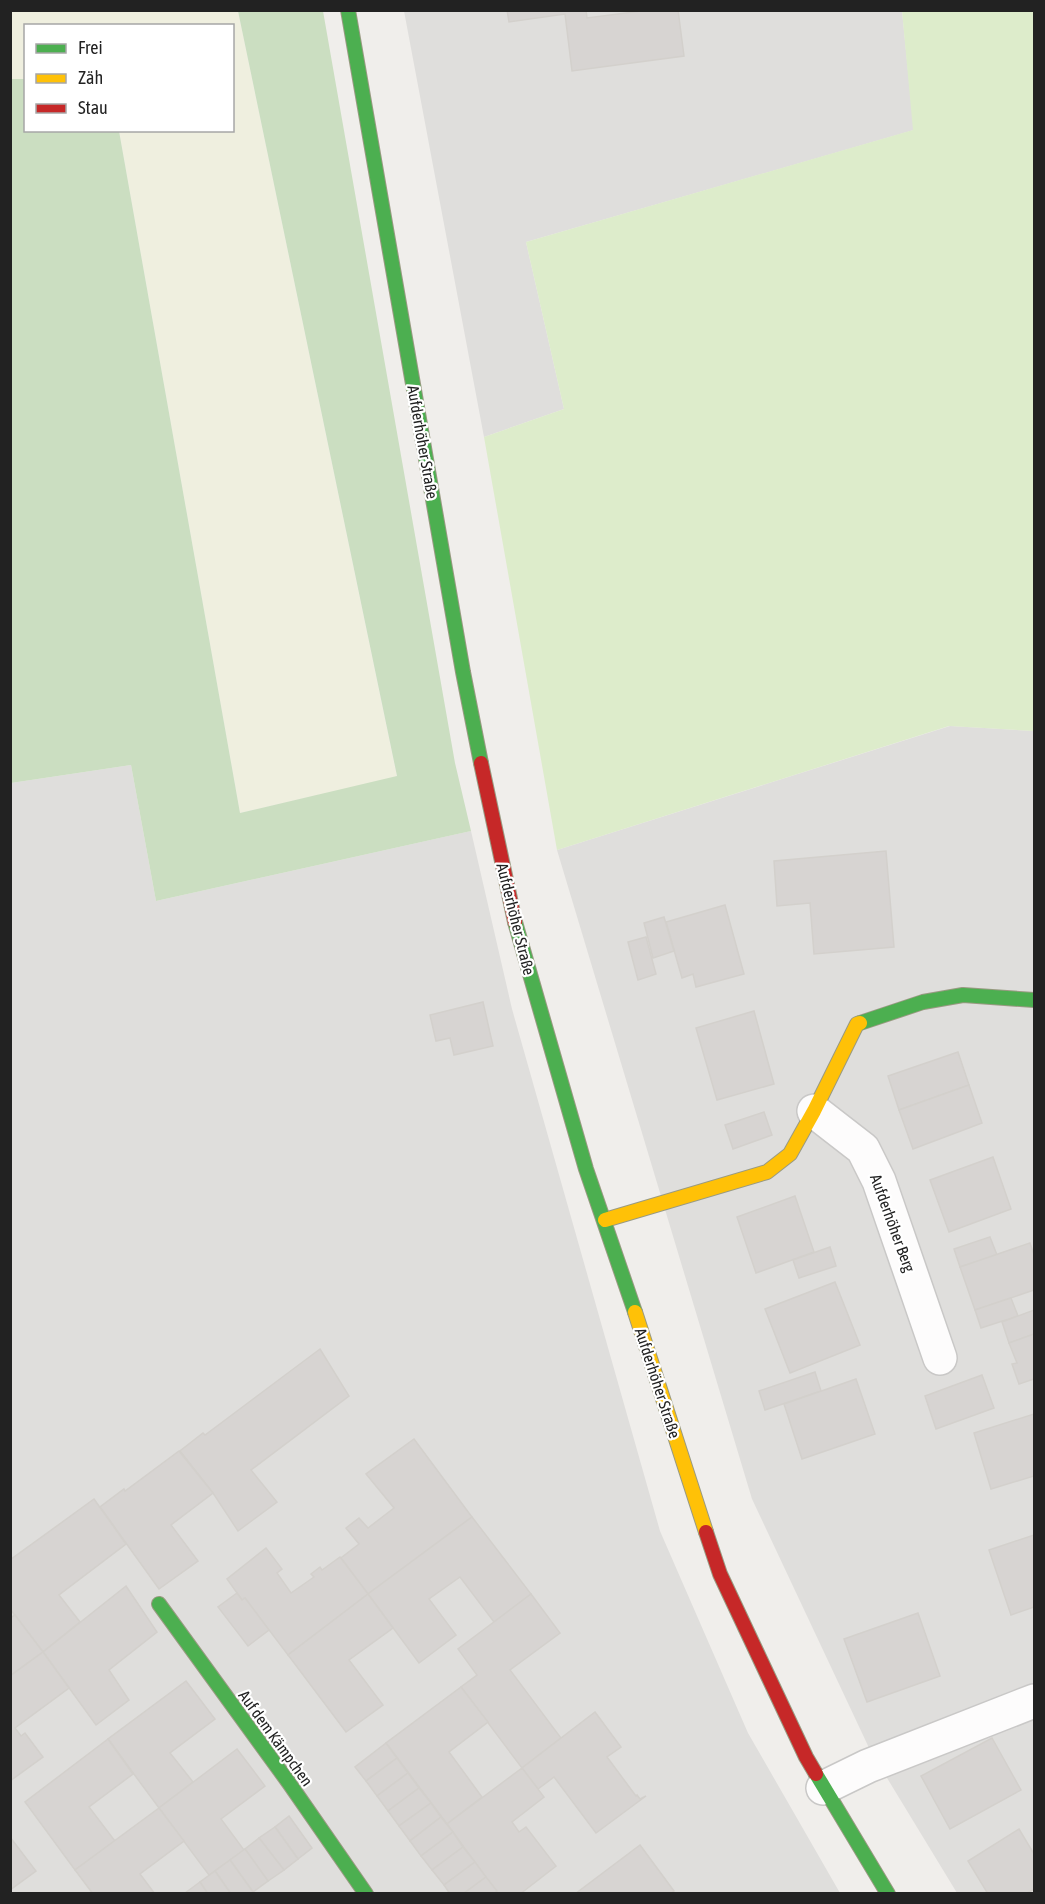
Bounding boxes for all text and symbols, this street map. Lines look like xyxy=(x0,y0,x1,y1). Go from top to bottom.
legend xyxy=(24,24,234,132)
text: Frei xyxy=(78,37,103,58)
text: Zäh xyxy=(78,67,103,88)
text: Stau xyxy=(78,97,108,118)
street label: Aufderhöher Straße xyxy=(404,384,442,500)
street label: Aufderhöher Straße xyxy=(493,861,539,977)
street label: Aufderhöher Berg xyxy=(866,1172,919,1275)
street label: Aufderhöher Straße xyxy=(632,1326,684,1440)
street label: Auf dem Kämpchen xyxy=(235,1687,317,1790)

